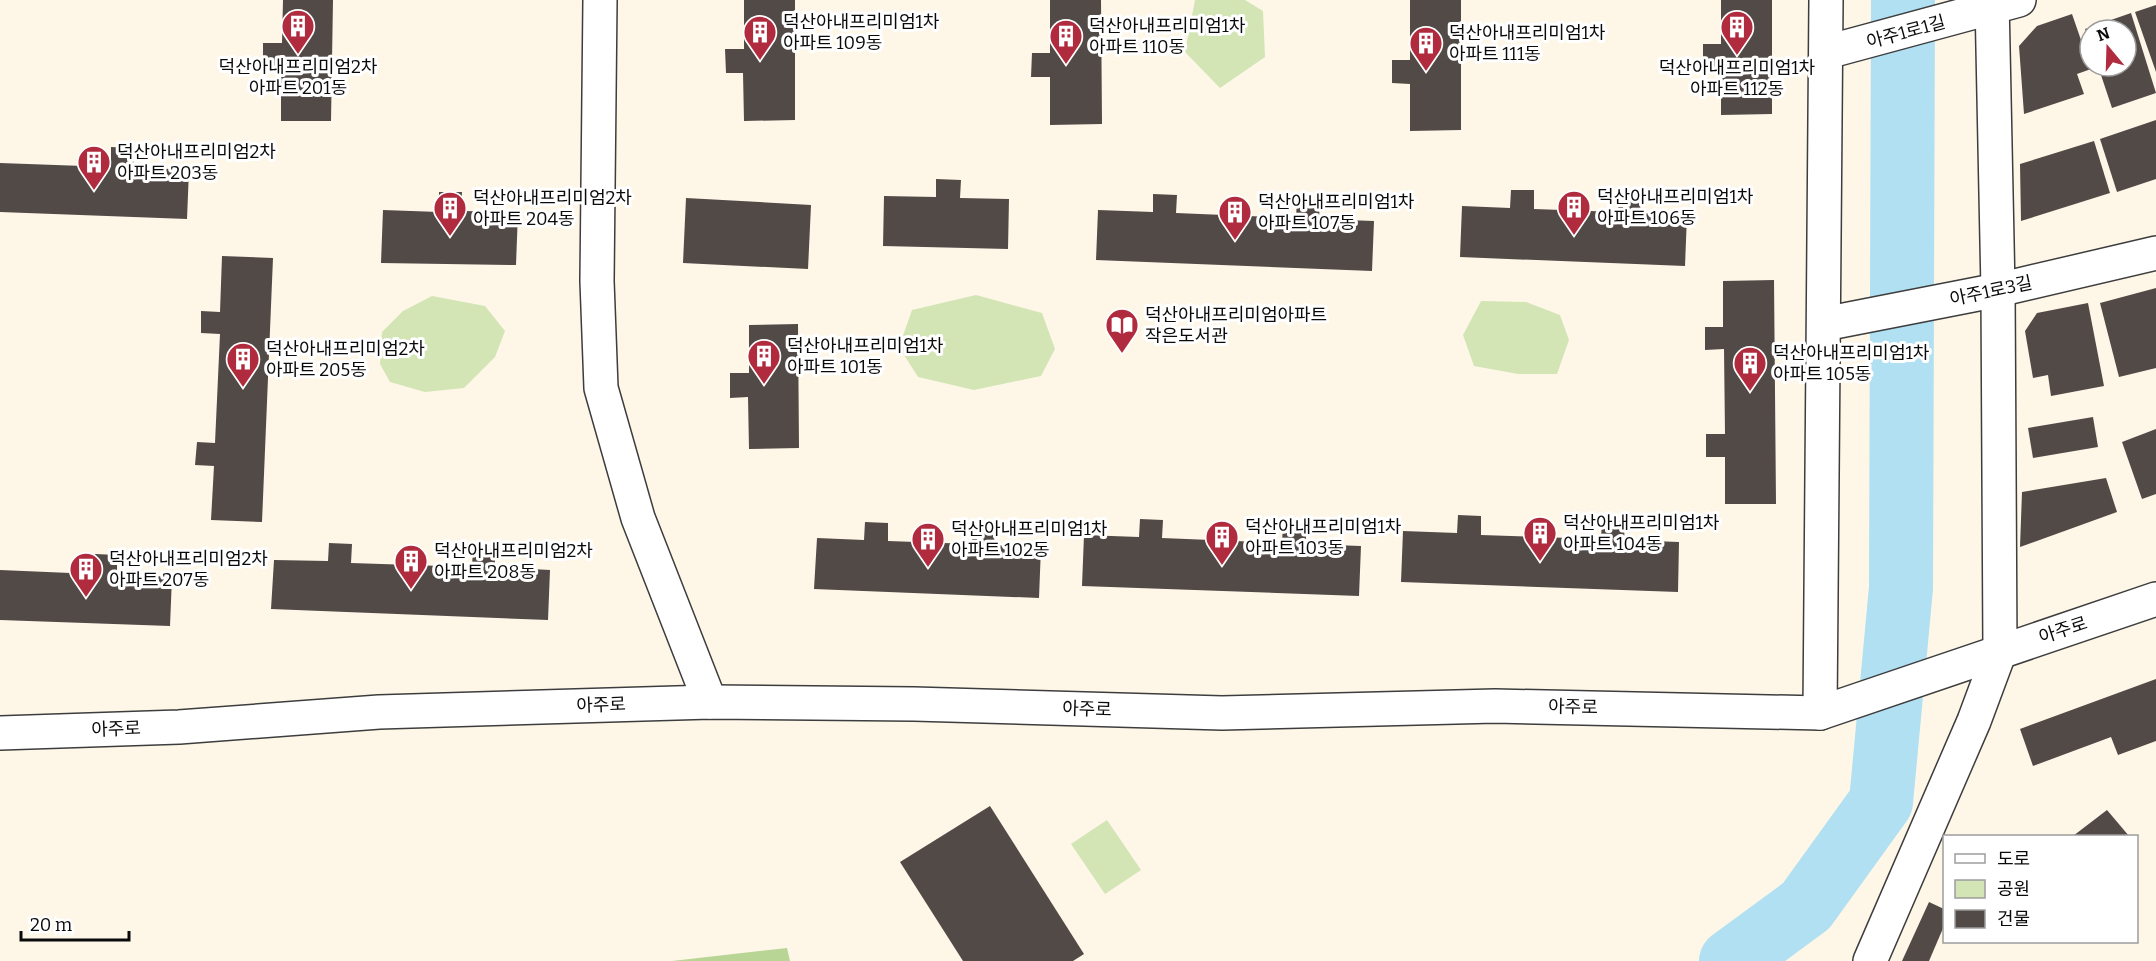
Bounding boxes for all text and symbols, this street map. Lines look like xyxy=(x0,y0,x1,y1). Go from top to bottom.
building icon: 덕산아내프리미엄2차 아파트 201동 xyxy=(280,8,316,55)
building icon: 덕산아내프리미엄1차 아파트 112동 xyxy=(1719,9,1755,56)
place label: 덕산아내프리미엄1차 아파트 109동 xyxy=(783,11,940,54)
street label: 아주1로1길 xyxy=(1864,11,1948,53)
building icon: 덕산아내프리미엄1차 아파트 109동 xyxy=(742,14,778,61)
place label: 덕산아내프리미엄1차 아파트 110동 xyxy=(1089,15,1246,58)
building icon: 덕산아내프리미엄1차 아파트 110동 xyxy=(1048,18,1084,65)
north arrow xyxy=(2078,18,2138,78)
place label: 덕산아내프리미엄1차 아파트 111동 xyxy=(1449,22,1606,65)
text: N xyxy=(2094,23,2112,45)
building icon: 덕산아내프리미엄1차 아파트 111동 xyxy=(1408,25,1444,72)
place label: 덕산아내프리미엄2차 아파트 201동 xyxy=(219,56,378,99)
place label: 덕산아내프리미엄1차 아파트 112동 xyxy=(1659,57,1816,100)
place label: 덕산아내프리미엄2차 아파트 203동 xyxy=(117,141,276,184)
building icon: 덕산아내프리미엄2차 아파트 203동 xyxy=(76,144,112,191)
place label: 덕산아내프리미엄1차 아파트 106동 xyxy=(1597,186,1754,229)
place label: 덕산아내프리미엄2차 아파트 204동 xyxy=(473,187,632,230)
building icon: 덕산아내프리미엄1차 아파트 106동 xyxy=(1556,189,1592,236)
building icon: 덕산아내프리미엄2차 아파트 204동 xyxy=(432,190,468,237)
place label: 덕산아내프리미엄1차 아파트 107동 xyxy=(1258,191,1415,234)
building icon: 덕산아내프리미엄1차 아파트 107동 xyxy=(1217,194,1253,241)
street label: 아주1로3길 xyxy=(1948,272,2034,310)
place label: 덕산아내프리미엄아파트 작은도서관 xyxy=(1145,304,1327,347)
library icon: 덕산아내프리미엄아파트 작은도서관 xyxy=(1104,307,1140,354)
place label: 덕산아내프리미엄1차 아파트 101동 xyxy=(787,335,944,378)
place label: 덕산아내프리미엄2차 아파트 205동 xyxy=(266,338,425,381)
building icon: 덕산아내프리미엄1차 아파트 101동 xyxy=(746,338,782,385)
building icon: 덕산아내프리미엄2차 아파트 205동 xyxy=(225,341,261,388)
place label: 덕산아내프리미엄1차 아파트 105동 xyxy=(1773,342,1930,385)
building icon: 덕산아내프리미엄1차 아파트 105동 xyxy=(1732,345,1768,392)
place label: 덕산아내프리미엄1차 아파트 104동 xyxy=(1563,512,1720,555)
building icon: 덕산아내프리미엄1차 아파트 104동 xyxy=(1522,515,1558,562)
place label: 덕산아내프리미엄1차 아파트 103동 xyxy=(1245,516,1402,559)
place label: 덕산아내프리미엄1차 아파트 102동 xyxy=(951,518,1108,561)
building icon: 덕산아내프리미엄1차 아파트 103동 xyxy=(1204,519,1240,566)
building icon: 덕산아내프리미엄1차 아파트 102동 xyxy=(910,521,946,568)
place label: 덕산아내프리미엄2차 아파트 208동 xyxy=(434,540,593,583)
building icon: 덕산아내프리미엄2차 아파트 208동 xyxy=(393,543,429,590)
place label: 덕산아내프리미엄2차 아파트 207동 xyxy=(109,548,268,591)
building icon: 덕산아내프리미엄2차 아파트 207동 xyxy=(68,551,104,598)
street label: 아주로 xyxy=(2036,612,2090,648)
street label: 아주로 xyxy=(576,693,626,717)
street label: 아주로 xyxy=(1548,696,1598,718)
street label: 아주로 xyxy=(1062,697,1112,721)
street label: 아주로 xyxy=(91,717,141,741)
legend xyxy=(1943,835,2138,943)
text: 도로 xyxy=(1997,848,2030,870)
text: 공원 xyxy=(1997,878,2030,900)
scale bar xyxy=(21,904,129,942)
text: 건물 xyxy=(1997,908,2030,930)
text: 20 m xyxy=(30,914,72,936)

